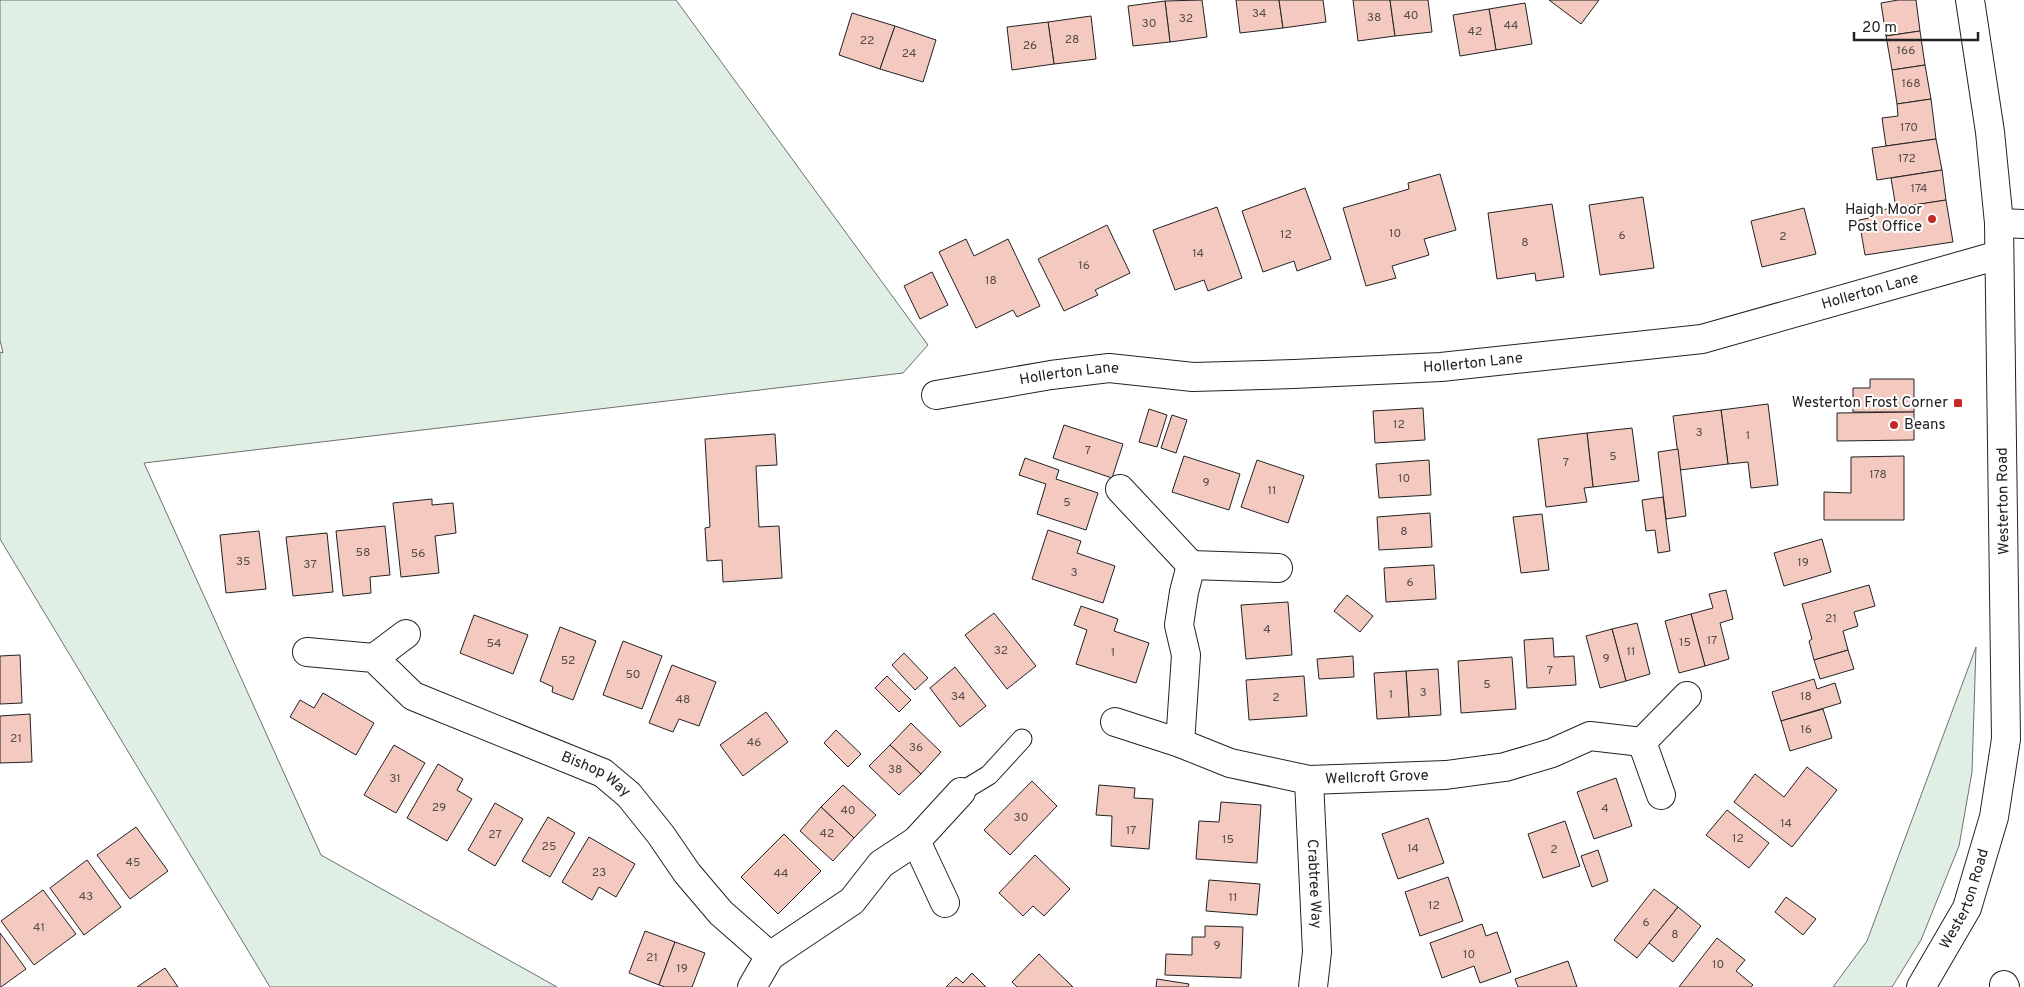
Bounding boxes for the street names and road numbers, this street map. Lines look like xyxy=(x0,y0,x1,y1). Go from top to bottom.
street label: Hollerton Lane xyxy=(1819,269,1921,314)
street label: Hollerton Lane xyxy=(1423,349,1524,377)
street label: Hollerton Lane xyxy=(1018,358,1120,390)
street label: Westerton Road xyxy=(1994,447,2014,555)
street label: Bishop Way xyxy=(558,748,634,802)
street label: Wellcroft Grove xyxy=(1325,766,1429,789)
street label: Crabtree Way xyxy=(1302,839,1325,929)
street label: Westerton Road xyxy=(1936,846,1994,953)

